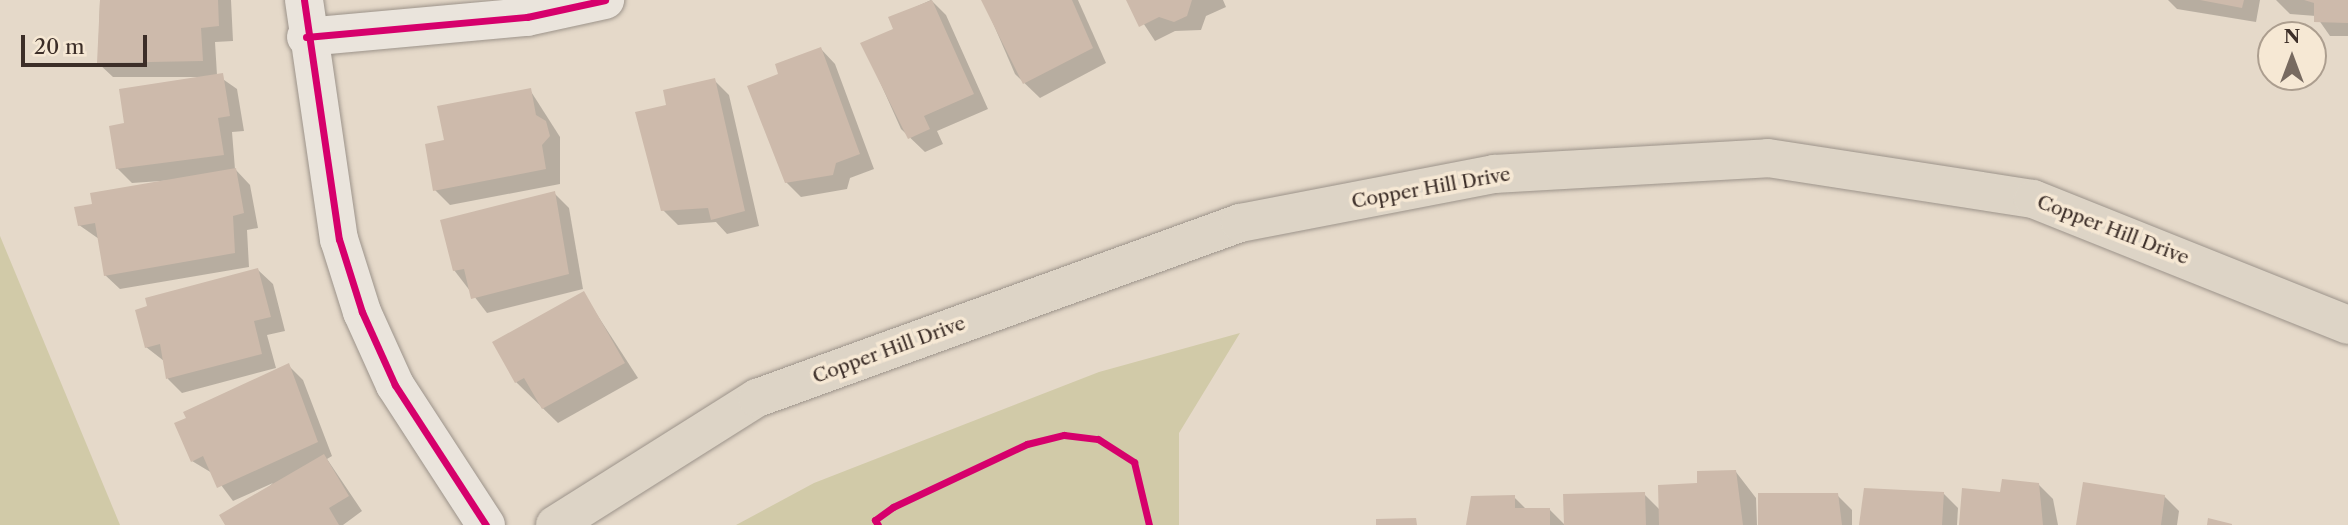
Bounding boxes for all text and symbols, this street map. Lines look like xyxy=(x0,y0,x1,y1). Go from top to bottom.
scale bar xyxy=(24,21,150,65)
north arrow xyxy=(2257,21,2327,91)
text: N xyxy=(2284,25,2300,48)
text: 20 m xyxy=(34,34,85,59)
street label: Copper Hill Drive xyxy=(1350,163,1512,213)
street label: Copper Hill Drive xyxy=(2034,190,2192,270)
street label: Copper Hill Drive xyxy=(809,312,969,388)

